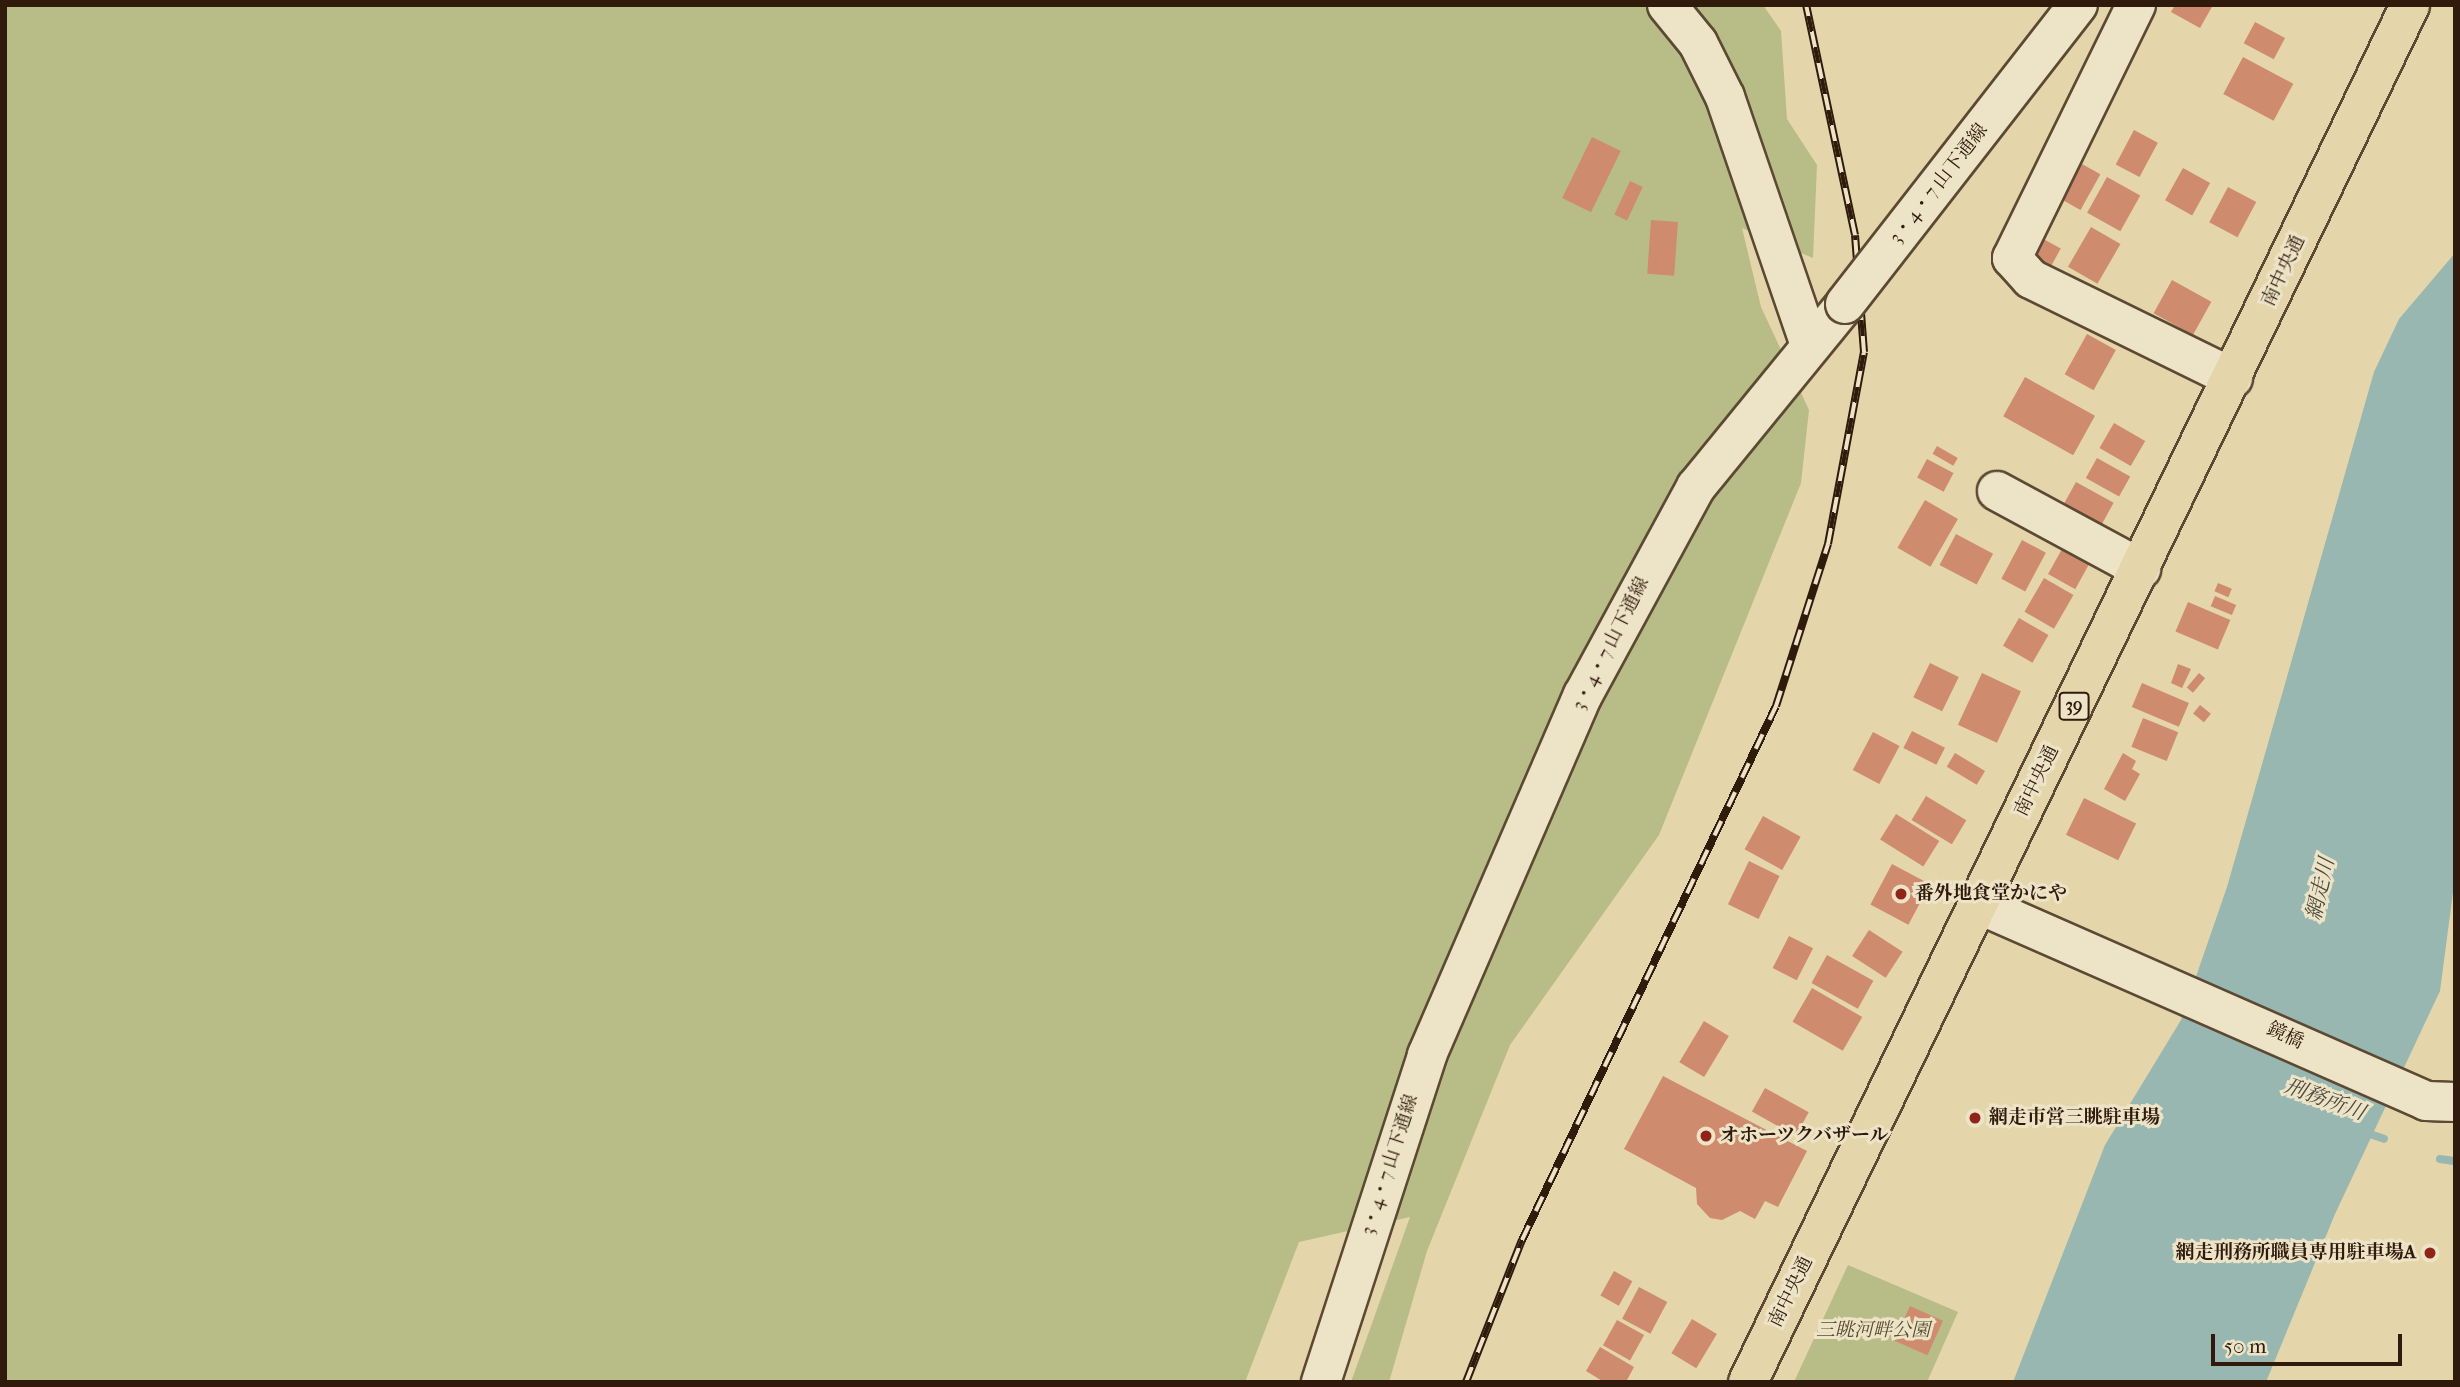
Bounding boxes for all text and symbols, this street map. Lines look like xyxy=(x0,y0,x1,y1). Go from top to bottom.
street label: 3・4・7 山下通線 xyxy=(1885,119,1993,249)
street label: 南中央通 xyxy=(2258,232,2310,310)
street label: 3・4・7 山下通線 xyxy=(1568,574,1654,714)
road number: 39 xyxy=(2058,692,2090,720)
street label: 南中央通 xyxy=(2010,742,2064,820)
water label: 網走川 xyxy=(2301,855,2339,923)
place label: 番外地食堂かにや xyxy=(1915,883,2067,905)
marker: 番外地食堂かにや xyxy=(1893,886,1909,902)
street label: 鏡橋 xyxy=(2263,1018,2307,1054)
water label: 刑務所川 xyxy=(2281,1073,2369,1125)
street label: 3・4・7 山下通線 xyxy=(1357,1092,1423,1238)
place label: 網走市営三眺駐車場 xyxy=(1989,1107,2160,1129)
marker: 網走市営三眺駐車場 xyxy=(1967,1110,1983,1126)
place label: オホーツクバザール xyxy=(1720,1125,1891,1147)
marker: オホーツクバザール xyxy=(1698,1128,1714,1144)
place label: 網走刑務所職員専用駐車場A xyxy=(2176,1242,2416,1264)
marker: 網走刑務所職員専用駐車場A xyxy=(2422,1245,2438,1261)
street label: 南中央通 xyxy=(1764,1253,1818,1331)
park label: 三眺河畔公園 xyxy=(1816,1320,1930,1342)
scale bar xyxy=(2215,1320,2406,1364)
text: 50 m xyxy=(2224,1334,2267,1358)

